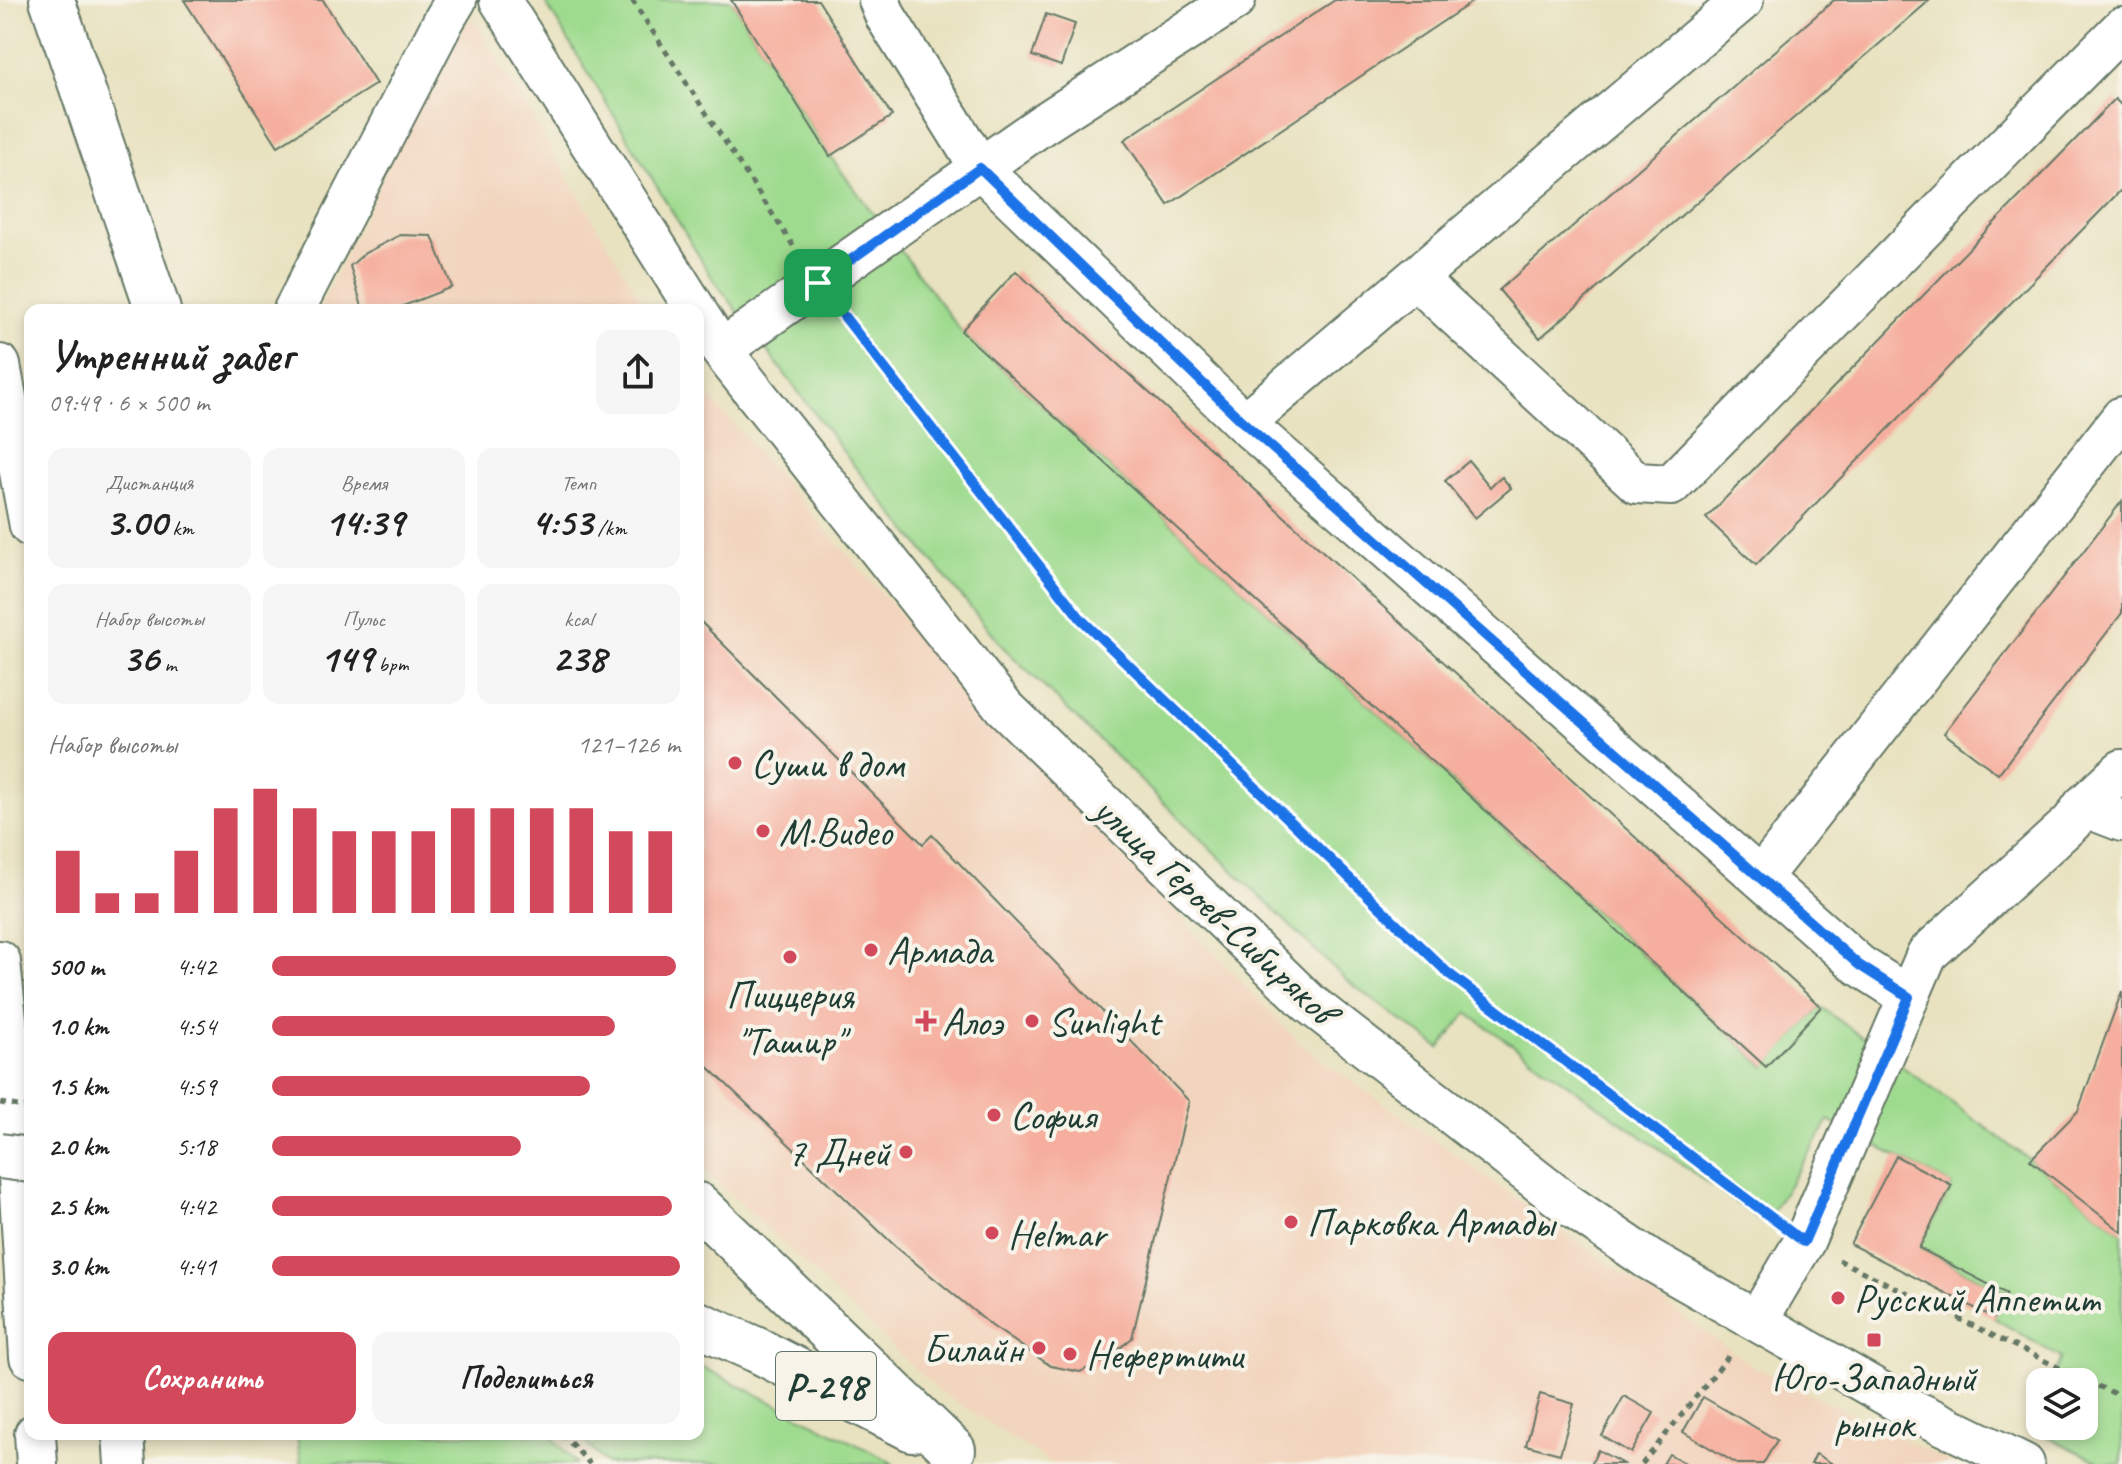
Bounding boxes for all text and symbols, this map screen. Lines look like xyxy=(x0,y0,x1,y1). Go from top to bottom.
pin xyxy=(784,249,852,317)
icon: arrive xyxy=(796,261,840,305)
text: Утренний забег xyxy=(48,328,293,383)
button: share xyxy=(596,330,680,414)
text: 09:49 · 6 × 500 m xyxy=(48,386,209,419)
text: Дистанция xyxy=(105,469,193,497)
text: Время xyxy=(341,469,387,497)
text: Темп xyxy=(561,469,596,497)
text: 3.00 xyxy=(105,497,167,547)
text: 14:39 xyxy=(324,497,404,547)
text: 4:53 xyxy=(531,497,592,547)
text: km xyxy=(167,514,194,542)
text: /km xyxy=(592,514,626,542)
text: Набор высоты xyxy=(95,605,204,633)
text: Пульс xyxy=(343,605,385,633)
text: kcal xyxy=(564,605,593,633)
text: 36 xyxy=(122,633,159,683)
text: 149 xyxy=(319,633,373,683)
text: 238 xyxy=(552,633,606,683)
text: m xyxy=(159,650,177,678)
text: bpm xyxy=(373,650,409,678)
text: Набор высоты xyxy=(48,728,177,761)
text: 121–126 m xyxy=(577,728,680,761)
place label: Суши в дом xyxy=(751,739,906,789)
marker: Суши в дом xyxy=(726,754,744,772)
street label: улица Героев-Сибиряков xyxy=(1082,784,1352,1041)
place label: М.Видео xyxy=(779,807,894,857)
marker: М.Видео xyxy=(754,822,772,840)
place label: Армада xyxy=(887,926,995,976)
marker: Армада xyxy=(862,941,880,959)
marker: Пиццерия "Ташир" xyxy=(781,948,799,966)
text: 500 m xyxy=(48,950,104,983)
text: 4:42 xyxy=(176,950,216,983)
place label: Пиццерия "Ташир" xyxy=(726,970,855,1066)
place label: Алоэ xyxy=(942,997,1005,1047)
place label: Sunlight xyxy=(1048,997,1163,1047)
text: 1.0 km xyxy=(48,1010,108,1043)
text: 4:54 xyxy=(176,1010,216,1043)
marker: Алоэ xyxy=(917,1012,935,1030)
marker: Sunlight xyxy=(1023,1012,1041,1030)
text: 1.5 km xyxy=(48,1070,108,1103)
text: 4:59 xyxy=(176,1070,216,1103)
place label: София xyxy=(1010,1091,1099,1141)
marker: София xyxy=(985,1106,1003,1124)
place label: 7 Дней xyxy=(787,1128,892,1178)
text: 2.0 km xyxy=(48,1130,108,1163)
text: 5:18 xyxy=(176,1130,216,1163)
marker: 7 Дней xyxy=(897,1143,915,1161)
text: 2.5 km xyxy=(48,1190,108,1223)
text: 4:42 xyxy=(176,1190,216,1223)
place label: Парковка Армады xyxy=(1307,1198,1557,1248)
place label: Helmar xyxy=(1008,1209,1109,1259)
marker: Парковка Армады xyxy=(1282,1213,1300,1231)
marker: Helmar xyxy=(983,1224,1001,1242)
text: 3.0 km xyxy=(48,1250,108,1283)
text: 4:41 xyxy=(176,1250,216,1283)
place label: Русский Аппетит xyxy=(1854,1274,2102,1324)
marker: Русский Аппетит xyxy=(1829,1289,1847,1307)
place label: Билайн xyxy=(923,1324,1026,1374)
place label: Нефертити xyxy=(1086,1330,1245,1380)
marker: Юго-Западный рынок xyxy=(1865,1331,1883,1349)
button: Сохранить xyxy=(48,1332,356,1424)
button: Поделиться xyxy=(372,1332,680,1424)
marker: Билайн xyxy=(1030,1339,1048,1357)
marker: Нефертити xyxy=(1061,1345,1079,1363)
road number: Р-298 xyxy=(776,1352,876,1420)
place label: Юго-Западный рынок xyxy=(1772,1353,1978,1449)
map controls xyxy=(2026,1368,2098,1440)
button: layers xyxy=(2026,1368,2098,1440)

